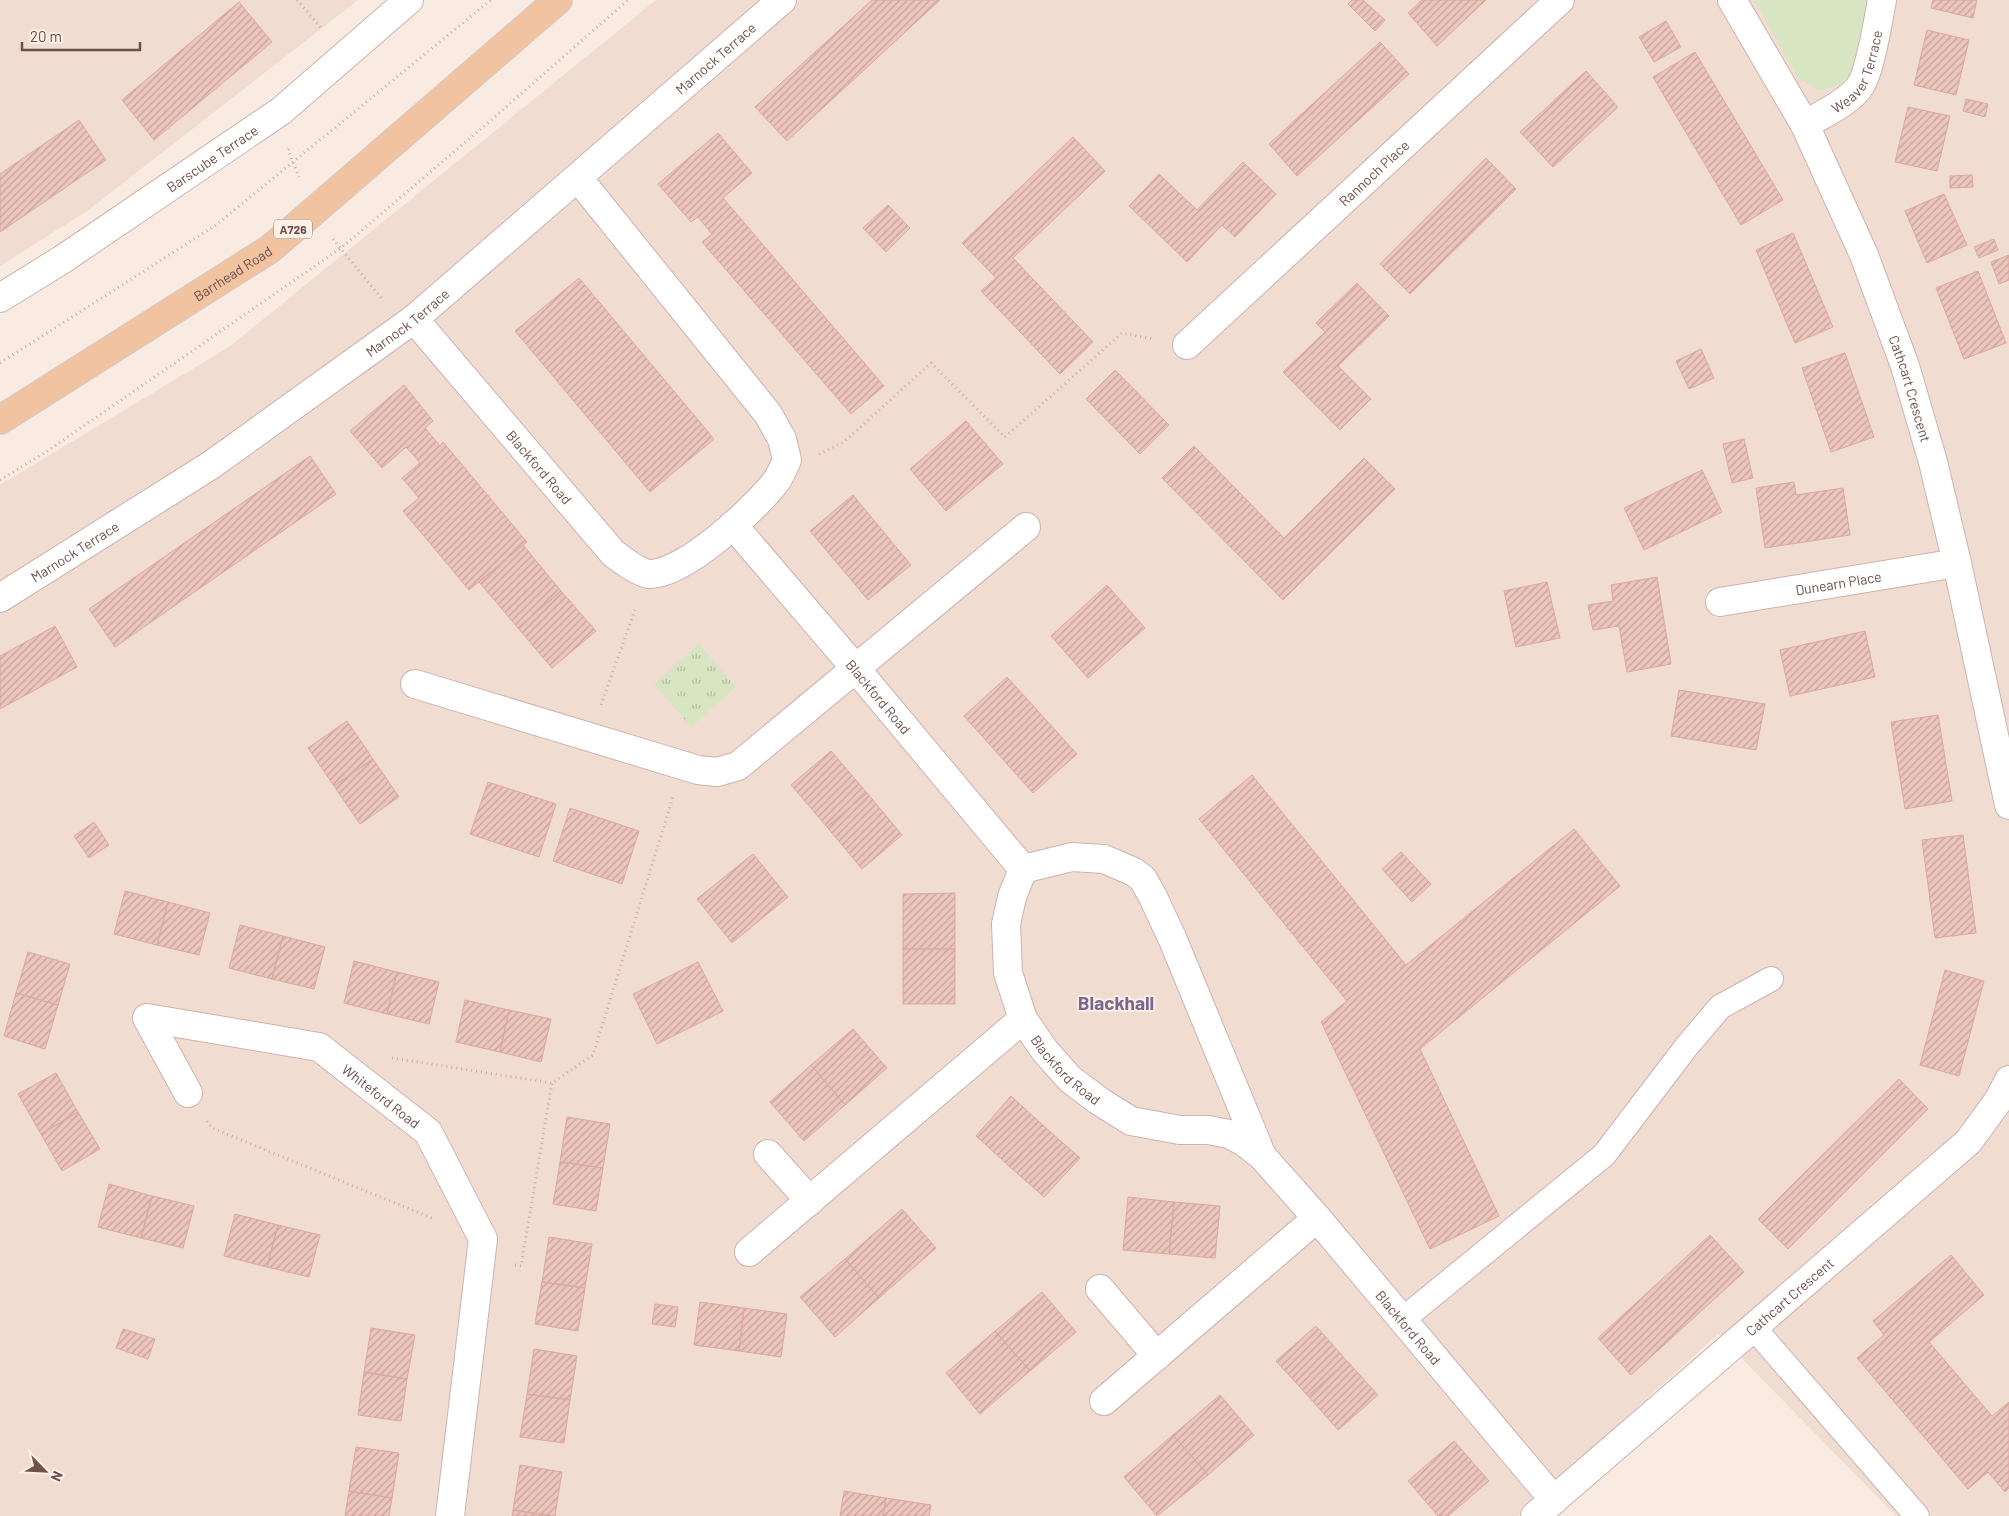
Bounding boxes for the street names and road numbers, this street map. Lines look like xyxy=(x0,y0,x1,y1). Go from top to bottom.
street label: Marnock Terrace xyxy=(671,18,759,97)
street label: Weaver Terrace xyxy=(1828,29,1885,116)
street label: Barscube Terrace xyxy=(163,121,261,195)
street label: Rannoch Place xyxy=(1335,136,1412,209)
road number: A726 xyxy=(274,220,312,238)
street label: Barrhead Road xyxy=(190,242,275,304)
street label: Marnock Terrace xyxy=(362,284,452,360)
street label: Cathcart Crescent xyxy=(1886,333,1935,444)
street label: Blackford Road xyxy=(503,426,576,507)
street label: Marnock Terrace xyxy=(27,517,122,585)
street label: Dunearn Place xyxy=(1794,567,1883,598)
street label: Blackford Road xyxy=(843,656,915,737)
street label: Blackford Road xyxy=(1028,1031,1104,1108)
street label: Whiteford Road xyxy=(339,1060,424,1131)
street label: Cathcart Crescent xyxy=(1742,1254,1837,1339)
street label: Blackford Road xyxy=(1373,1286,1445,1368)

